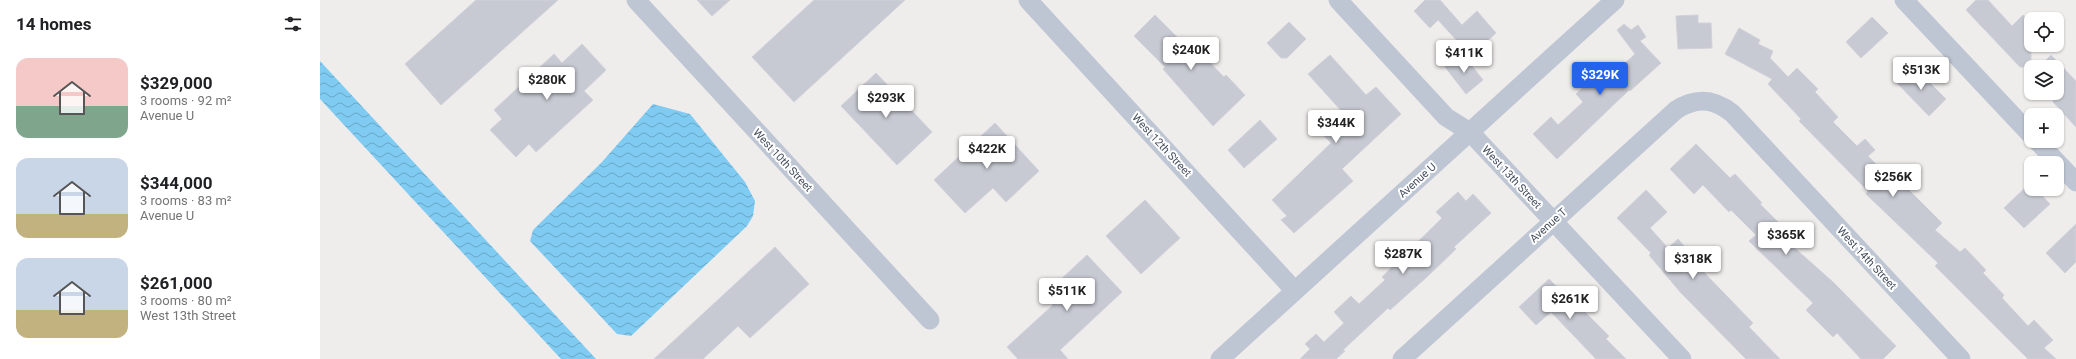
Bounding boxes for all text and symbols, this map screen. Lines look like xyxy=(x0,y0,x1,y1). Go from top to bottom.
map controls xyxy=(2024,12,2064,196)
button: locate xyxy=(2024,12,2064,52)
icon: filters xyxy=(282,13,304,35)
text: 14 homes xyxy=(16,14,92,34)
pin: $240K xyxy=(1163,37,1219,71)
pin: $411K xyxy=(1436,40,1492,74)
text: $240K xyxy=(1172,42,1210,57)
text: $411K xyxy=(1445,45,1483,60)
pin: $513K xyxy=(1893,57,1949,91)
button: layers xyxy=(2024,60,2064,100)
pin: $329K xyxy=(1572,62,1628,96)
text: $513K xyxy=(1902,62,1940,77)
pin: $280K xyxy=(519,67,575,101)
text: $329K xyxy=(1581,67,1619,82)
text: $280K xyxy=(528,72,566,87)
text: $329,000 xyxy=(140,73,212,93)
icon: home xyxy=(48,74,96,122)
pin: $293K xyxy=(858,85,914,119)
text: $293K xyxy=(867,90,905,105)
text: 3 rooms · 92 m² xyxy=(140,93,232,108)
text: Avenue U xyxy=(140,108,194,123)
button: + xyxy=(2024,108,2064,148)
pin: $344K xyxy=(1308,110,1364,144)
street label: West 12th Street xyxy=(1129,111,1194,180)
text: $344K xyxy=(1317,115,1355,130)
street label: West 10th Street xyxy=(750,126,815,195)
pin: $422K xyxy=(959,136,1015,170)
text: $422K xyxy=(968,141,1006,156)
street label: West 13th Street xyxy=(1479,143,1544,212)
button: − xyxy=(2024,156,2064,196)
street label: Avenue U xyxy=(1396,160,1439,201)
pin: $256K xyxy=(1865,164,1921,198)
text: $256K xyxy=(1874,169,1912,184)
text: $344,000 xyxy=(140,173,212,193)
icon: home xyxy=(48,174,96,222)
text: 3 rooms · 83 m² xyxy=(140,193,232,208)
street label: Avenue T xyxy=(1527,205,1570,245)
text: Avenue U xyxy=(140,208,194,223)
pin: $365K xyxy=(1758,222,1814,256)
street label: West 14th Street xyxy=(1834,224,1899,293)
text: $365K xyxy=(1767,227,1805,242)
pin: $287K xyxy=(1375,241,1431,275)
text: $287K xyxy=(1384,246,1422,261)
pin: $318K xyxy=(1665,246,1721,280)
text: $318K xyxy=(1674,251,1712,266)
text: $261,000 xyxy=(140,273,212,293)
icon: home xyxy=(48,274,96,322)
pin: $511K xyxy=(1039,278,1095,312)
text: $511K xyxy=(1048,283,1086,298)
pin: $261K xyxy=(1542,286,1598,320)
text: $261K xyxy=(1551,291,1589,306)
text: 3 rooms · 80 m² xyxy=(140,293,232,308)
text: West 13th Street xyxy=(140,308,236,323)

